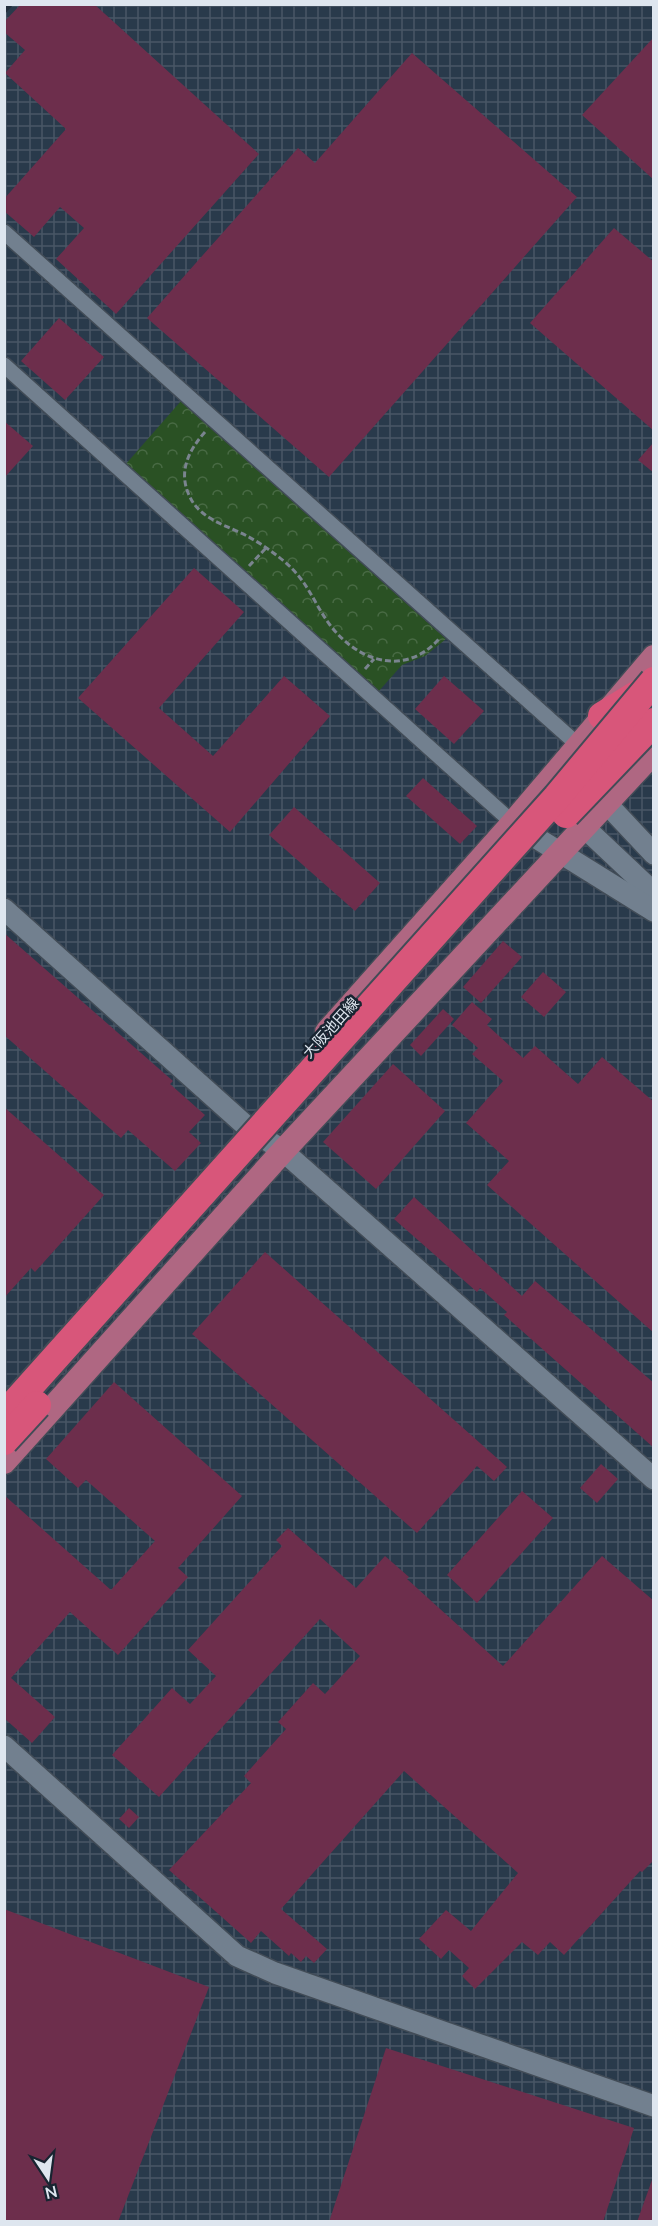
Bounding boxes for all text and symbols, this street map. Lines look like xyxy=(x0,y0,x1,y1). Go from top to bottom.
street label: 大阪池田線 xyxy=(298,993,364,1063)
north arrow xyxy=(18,2148,78,2208)
text: N xyxy=(43,2180,59,2204)

